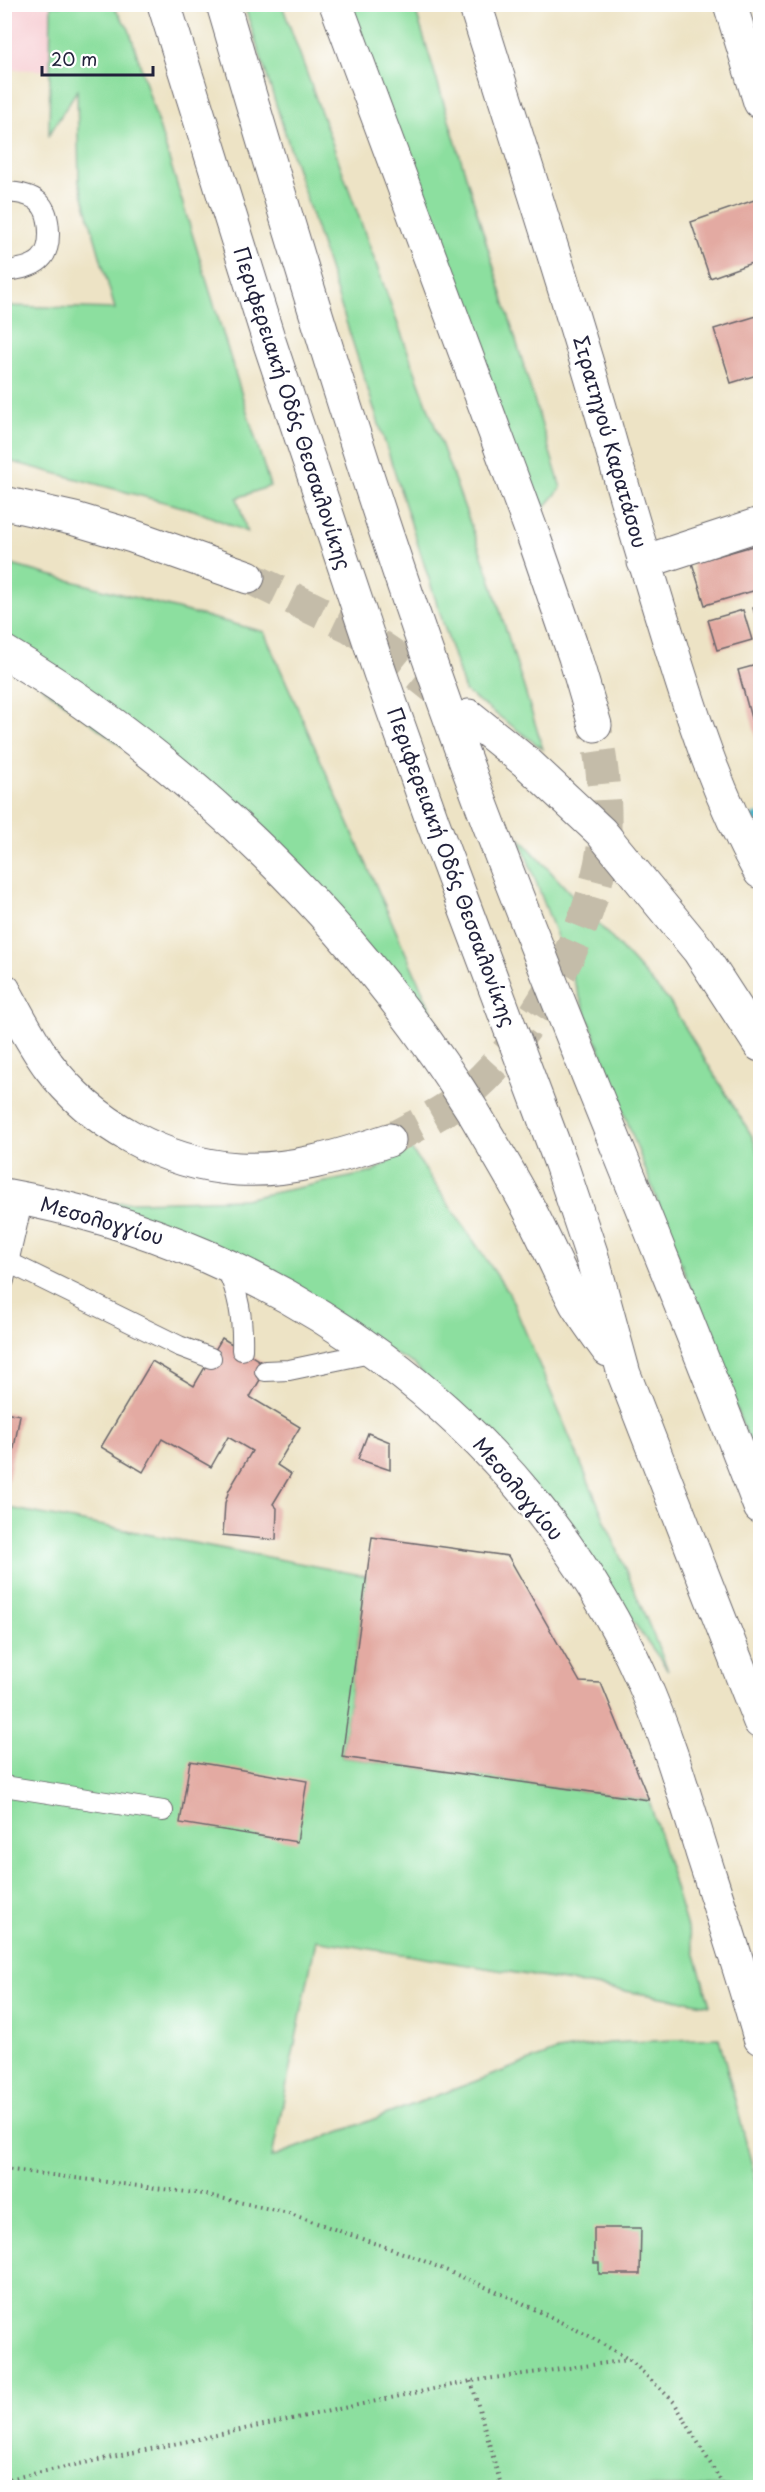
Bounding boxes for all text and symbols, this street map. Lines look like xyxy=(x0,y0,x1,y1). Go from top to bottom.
scale bar xyxy=(42,39,153,77)
text: 20 m xyxy=(51,45,97,72)
street label: Περιφερειακή Οδός Θεσσαλονίκης xyxy=(226,242,360,573)
street label: Στρατηγού Καρατάσου xyxy=(566,332,656,551)
street label: Περιφερειακή Οδός Θεσσαλονίκης xyxy=(380,702,524,1031)
street label: Μεσολογγίου xyxy=(37,1188,167,1252)
street label: Μεσολογγίου xyxy=(466,1430,571,1547)

